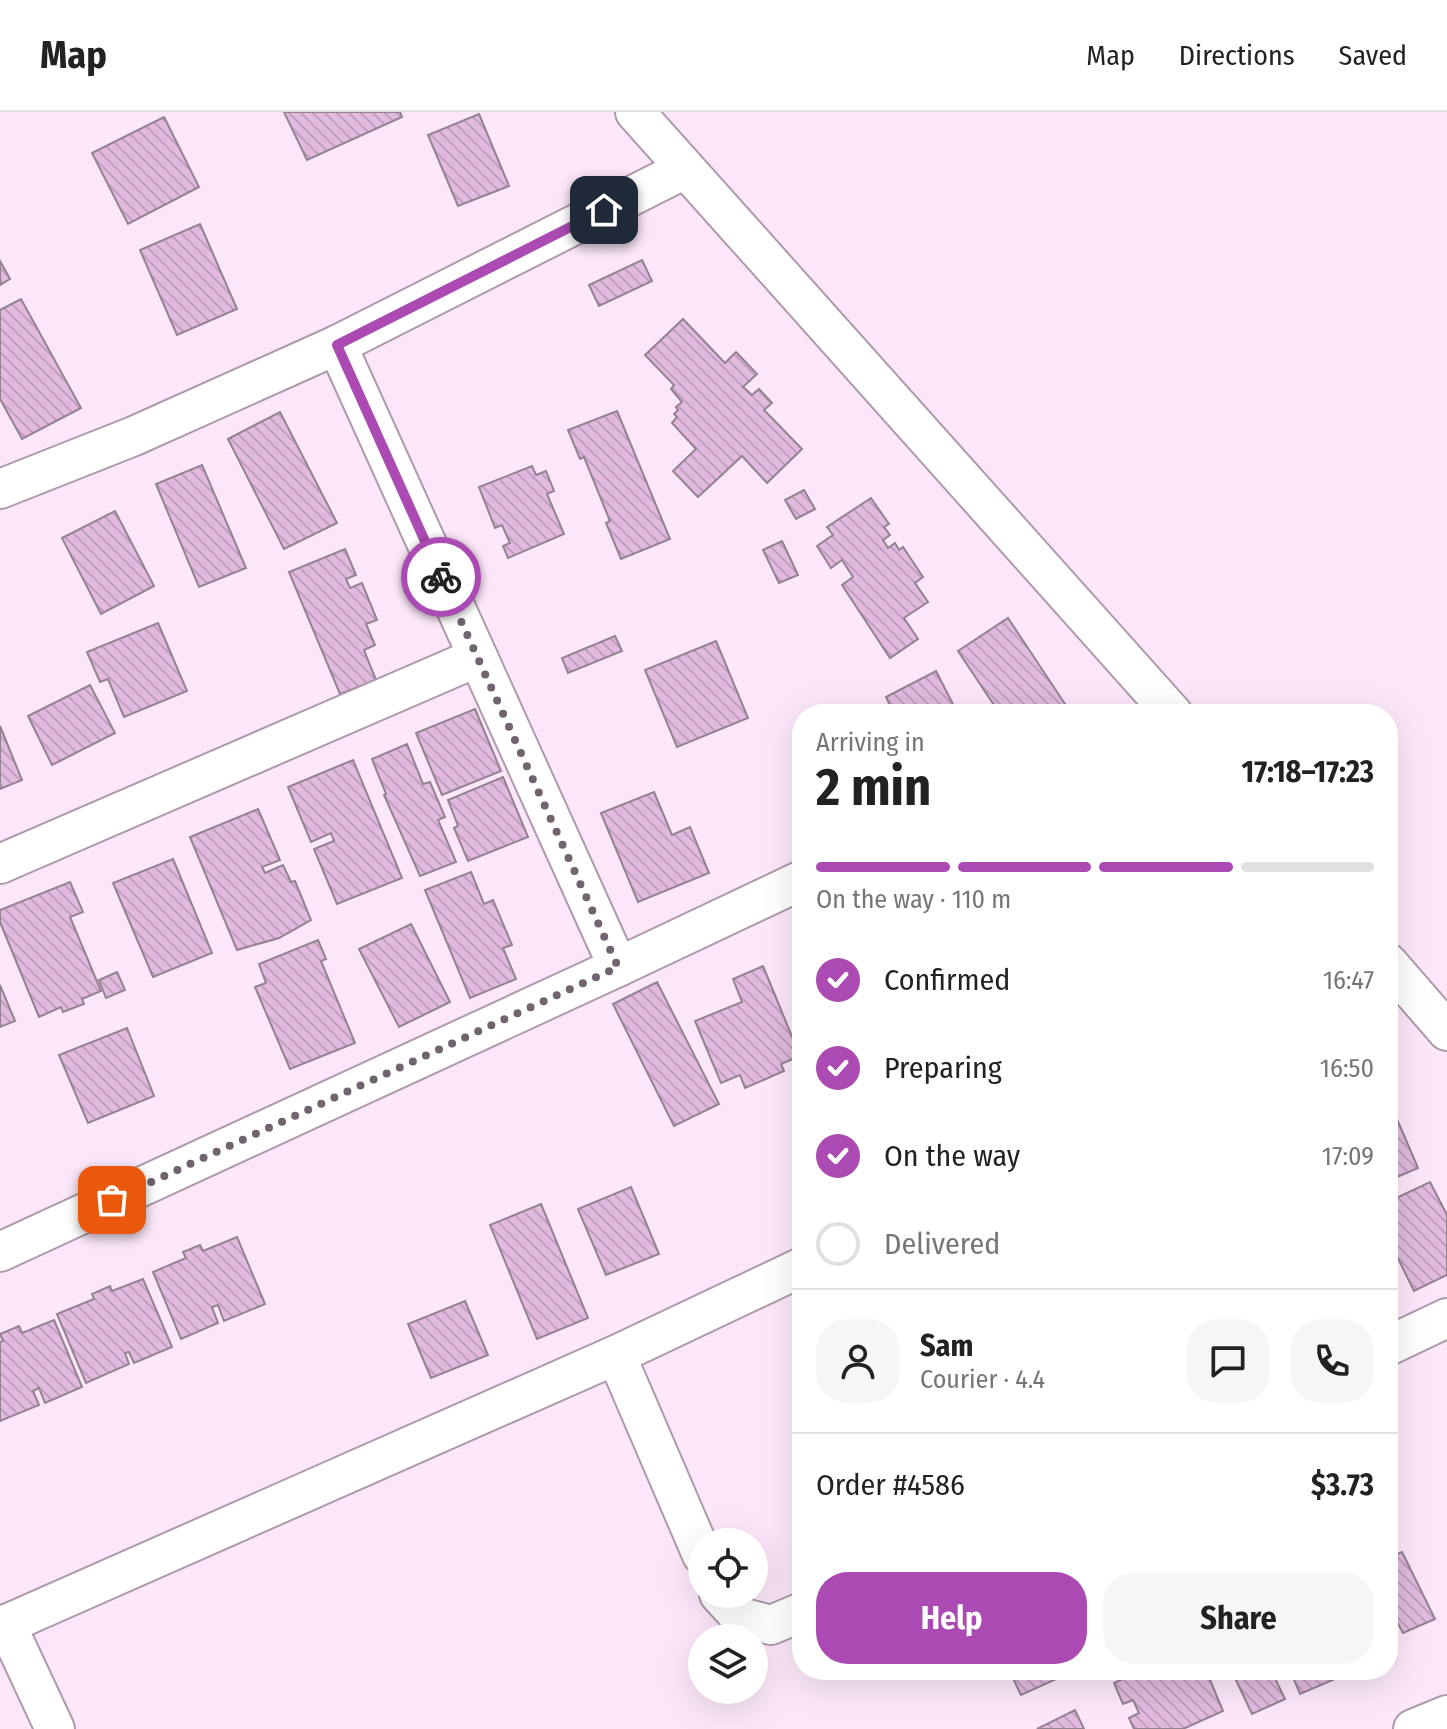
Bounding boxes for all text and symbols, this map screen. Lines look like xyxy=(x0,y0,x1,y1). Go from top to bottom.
text: Map xyxy=(40,32,107,78)
text: Map xyxy=(1086,39,1135,72)
text: Directions xyxy=(1179,39,1295,72)
text: Saved xyxy=(1339,39,1407,72)
pin xyxy=(570,176,638,244)
icon: home xyxy=(582,188,626,232)
courier xyxy=(401,537,481,617)
icon: bike xyxy=(419,555,463,599)
text: Arriving in xyxy=(816,727,925,758)
text: 17:18–17:23 xyxy=(1242,754,1374,790)
text: 2 min xyxy=(816,756,931,819)
text: On the way · 110 m xyxy=(816,884,1011,915)
icon: check xyxy=(816,958,860,1002)
text: Confirmed xyxy=(884,962,1010,998)
text: 16:47 xyxy=(1323,965,1374,996)
icon: check xyxy=(816,1046,860,1090)
text: Preparing xyxy=(884,1050,1002,1086)
text: 16:50 xyxy=(1320,1053,1374,1084)
icon: check xyxy=(816,1134,860,1178)
text: On the way xyxy=(884,1138,1020,1174)
text: 17:09 xyxy=(1322,1141,1374,1172)
pin xyxy=(78,1166,146,1234)
icon: bag xyxy=(90,1178,134,1222)
text: Delivered xyxy=(884,1226,1000,1262)
button: person xyxy=(816,1319,900,1403)
button: chat xyxy=(1186,1319,1270,1403)
button: phone xyxy=(1290,1319,1374,1403)
text: Sam xyxy=(920,1328,973,1364)
text: Courier · 4.4 xyxy=(920,1364,1045,1395)
text: Order #4586 xyxy=(816,1467,965,1503)
text: $3.73 xyxy=(1311,1467,1374,1503)
map controls xyxy=(688,1528,768,1704)
button: locate xyxy=(688,1528,768,1608)
button: Help xyxy=(816,1572,1087,1664)
button: Share xyxy=(1103,1572,1374,1664)
button: layers xyxy=(688,1624,768,1704)

